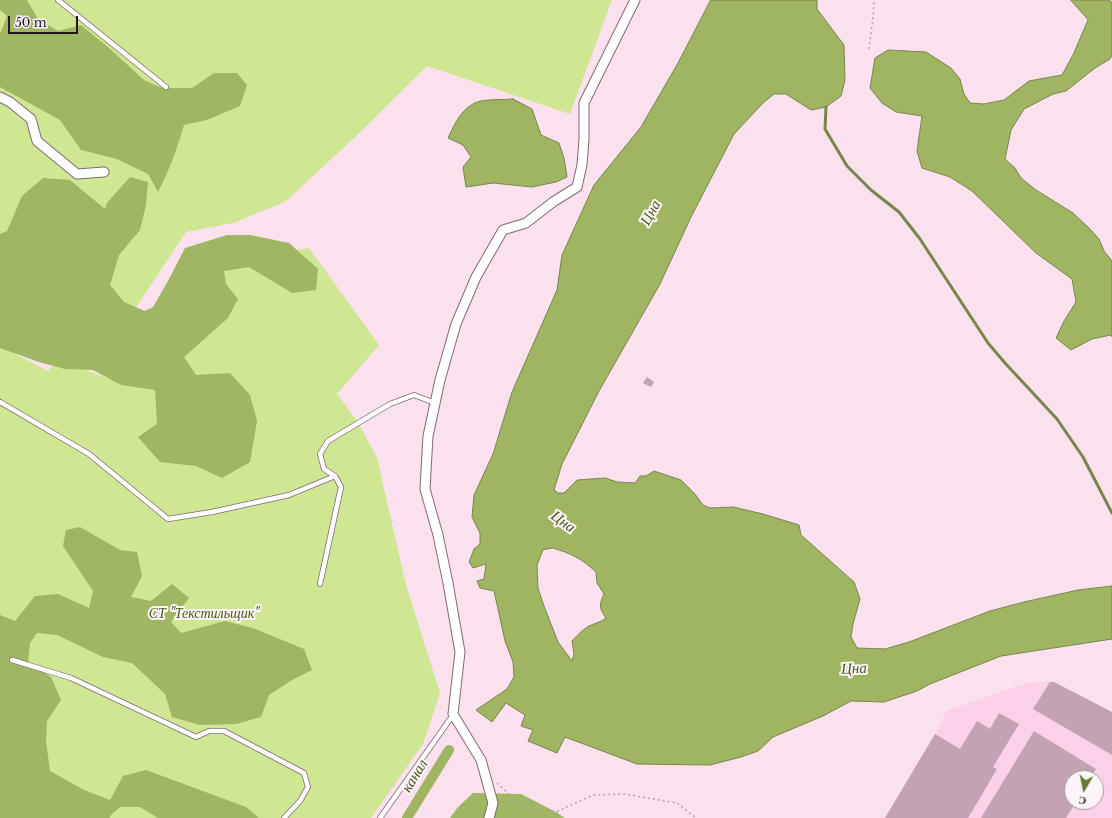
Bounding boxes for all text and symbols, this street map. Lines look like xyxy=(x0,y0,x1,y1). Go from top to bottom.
scale bar xyxy=(10,8,80,34)
text: 50 m xyxy=(15,15,47,30)
water label: Цна xyxy=(637,197,665,229)
water label: Цна xyxy=(547,507,579,537)
park label: СТ "Текстильщик" xyxy=(149,606,259,622)
water label: Цна xyxy=(841,660,867,678)
water label: канал xyxy=(398,756,432,796)
north arrow xyxy=(1064,770,1104,810)
text: С xyxy=(1077,793,1087,808)

